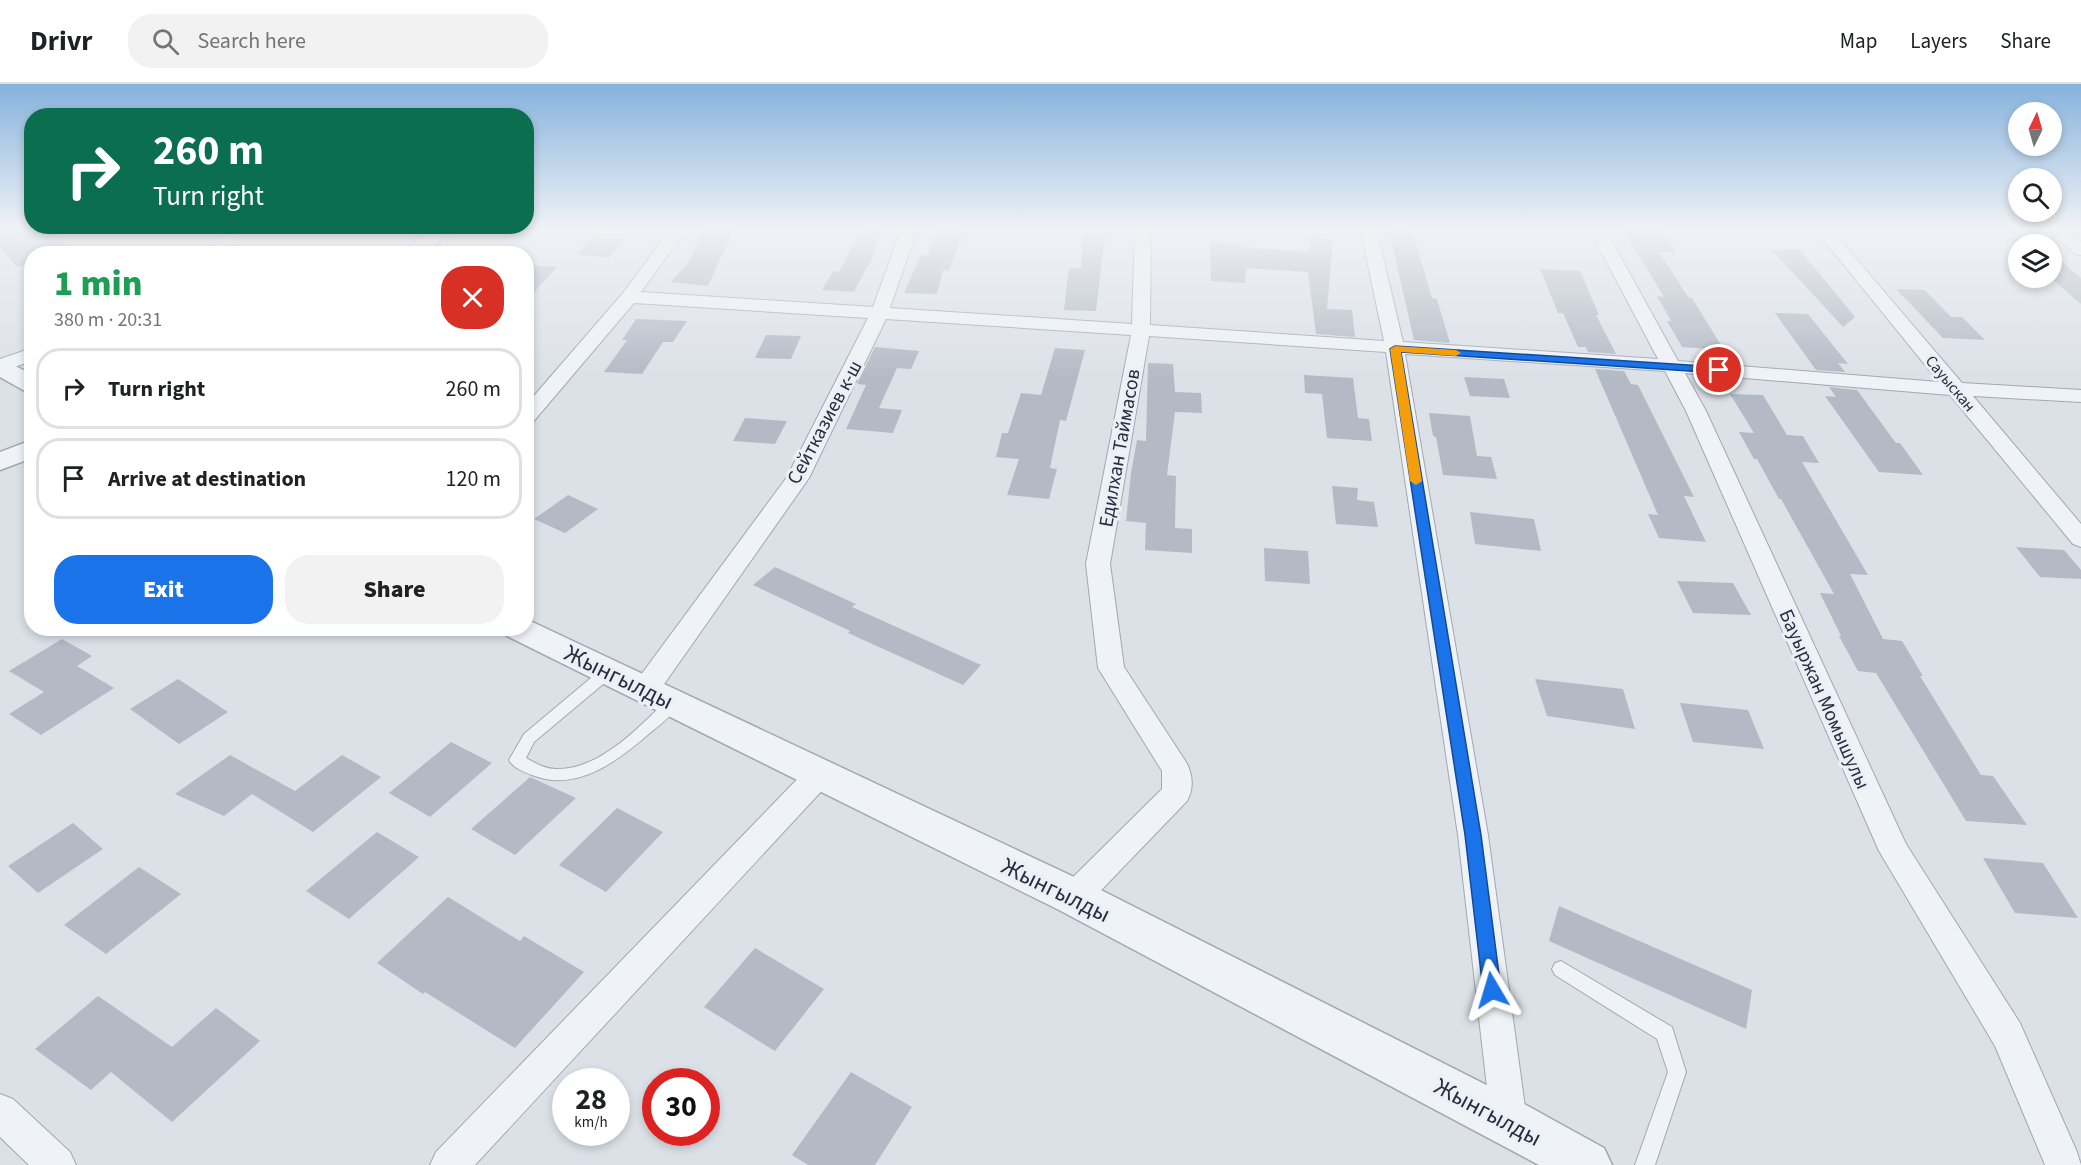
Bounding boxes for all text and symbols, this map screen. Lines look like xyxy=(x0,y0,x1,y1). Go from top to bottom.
search box xyxy=(128,14,548,68)
text: Drivr xyxy=(30,21,92,61)
icon: search xyxy=(149,25,182,58)
text: Search here xyxy=(197,25,306,57)
text: Map xyxy=(1840,26,1877,56)
text: Layers xyxy=(1910,26,1967,56)
text: Share xyxy=(2000,26,2051,56)
north arrow xyxy=(2008,102,2062,156)
map controls xyxy=(2008,102,2062,288)
text: 260 m xyxy=(153,121,264,181)
icon: right xyxy=(54,132,132,210)
button: search xyxy=(2008,168,2062,222)
text: Turn right xyxy=(153,177,264,216)
button: layers xyxy=(2008,234,2062,288)
text: 1 min xyxy=(54,258,142,309)
button: close xyxy=(441,266,504,329)
text: 380 m · 20:31 xyxy=(54,306,162,334)
pin xyxy=(1693,344,1744,395)
street label: Сауыскан xyxy=(1920,351,1980,417)
icon: arrive xyxy=(1702,353,1735,386)
street label: Сейтказиев к-ш xyxy=(780,356,869,489)
street label: Едилхан Таймасов xyxy=(1092,367,1148,530)
icon: right xyxy=(57,372,90,405)
text: Turn right xyxy=(108,373,205,405)
text: 260 m xyxy=(446,373,501,405)
icon: arrive xyxy=(57,462,90,495)
text: Arrive at destination xyxy=(108,463,306,495)
text: 120 m xyxy=(446,463,501,495)
button: Exit xyxy=(54,555,273,624)
button: Share xyxy=(285,555,504,624)
street label: Бауыржан Момышулы xyxy=(1772,605,1876,794)
street label: Жынгылды xyxy=(558,636,679,719)
street label: Жынгылды xyxy=(995,849,1116,932)
position arrow xyxy=(1460,958,1524,1022)
speed limit sign: 30 xyxy=(642,1068,720,1146)
street label: Жынгылды xyxy=(1428,1069,1548,1155)
text: 28 xyxy=(575,1078,607,1121)
text: km/h xyxy=(574,1112,608,1133)

